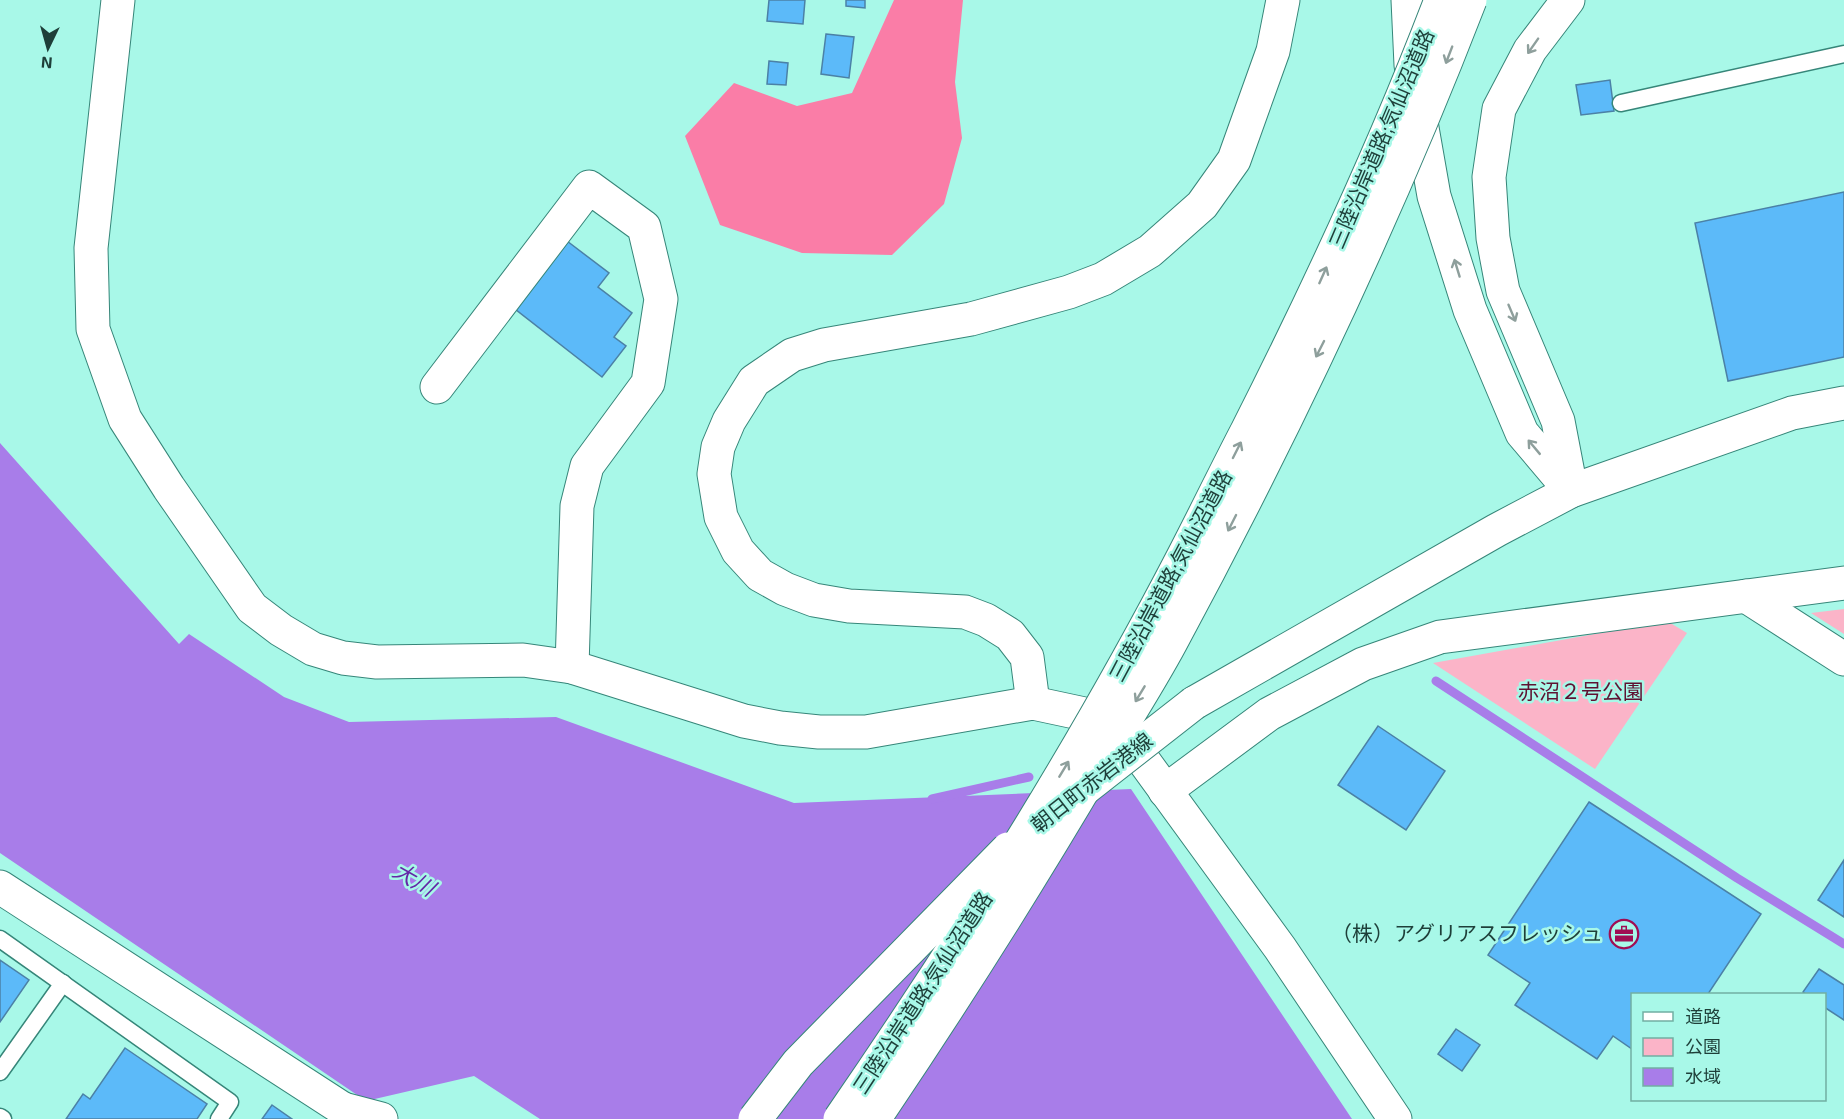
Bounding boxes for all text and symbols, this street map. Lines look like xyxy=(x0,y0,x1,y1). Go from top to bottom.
north arrow xyxy=(18,18,78,78)
street label: 三陸沿岸道路;気仙沼道路 xyxy=(1323,25,1438,252)
one-way arrow xyxy=(1527,38,1539,54)
one-way arrow xyxy=(1443,45,1454,63)
text: N xyxy=(40,53,53,73)
one-way arrow xyxy=(1451,259,1462,278)
one-way arrow xyxy=(1317,267,1329,285)
one-way arrow xyxy=(1507,303,1518,322)
one-way arrow xyxy=(1314,339,1326,357)
one-way arrow xyxy=(1527,439,1540,455)
one-way arrow xyxy=(1232,442,1243,460)
street label: 三陸沿岸道路;気仙沼道路 xyxy=(1103,465,1236,685)
one-way arrow xyxy=(1226,513,1237,531)
park label: 赤沼２号公園 xyxy=(1518,678,1644,703)
one-way arrow xyxy=(1134,685,1146,702)
street label: 朝日町赤岩港線 xyxy=(1025,727,1157,837)
one-way arrow xyxy=(1058,761,1070,778)
water label: 大川 xyxy=(389,856,442,901)
street label: 三陸沿岸道路;気仙沼道路 xyxy=(847,886,996,1098)
office icon: （株）アグリアスフレッシュ xyxy=(1608,918,1640,950)
place label: （株）アグリアスフレッシュ xyxy=(1331,920,1603,945)
legend xyxy=(1631,993,1826,1101)
text: 道路 xyxy=(1685,1005,1721,1027)
text: 公園 xyxy=(1685,1035,1721,1057)
text: 水域 xyxy=(1685,1065,1721,1087)

